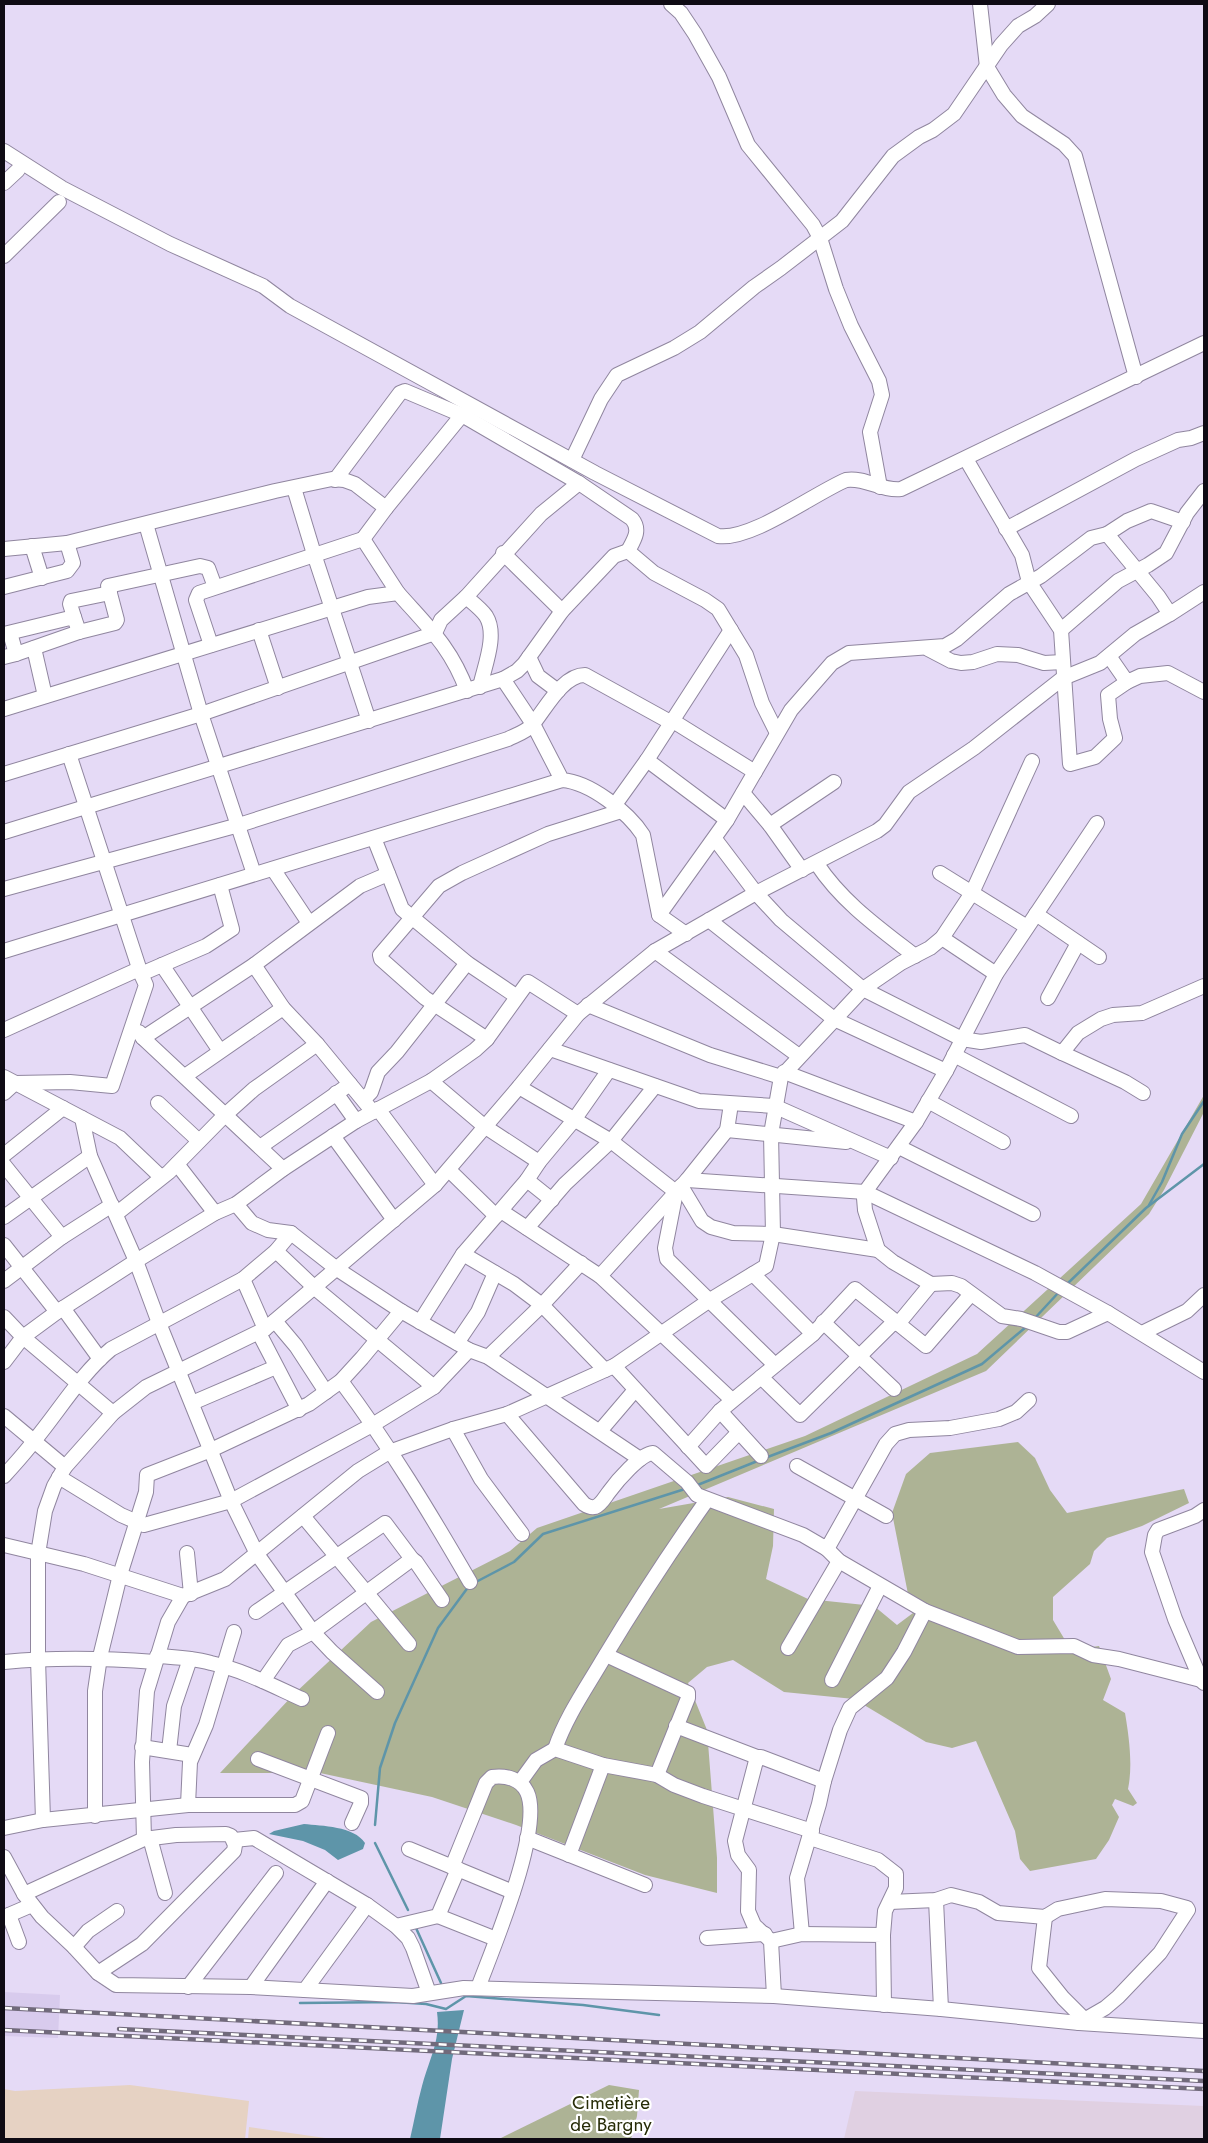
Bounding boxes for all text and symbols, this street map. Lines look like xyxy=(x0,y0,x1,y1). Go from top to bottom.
park label: Cimetière de Bargny xyxy=(570,2089,652,2138)

